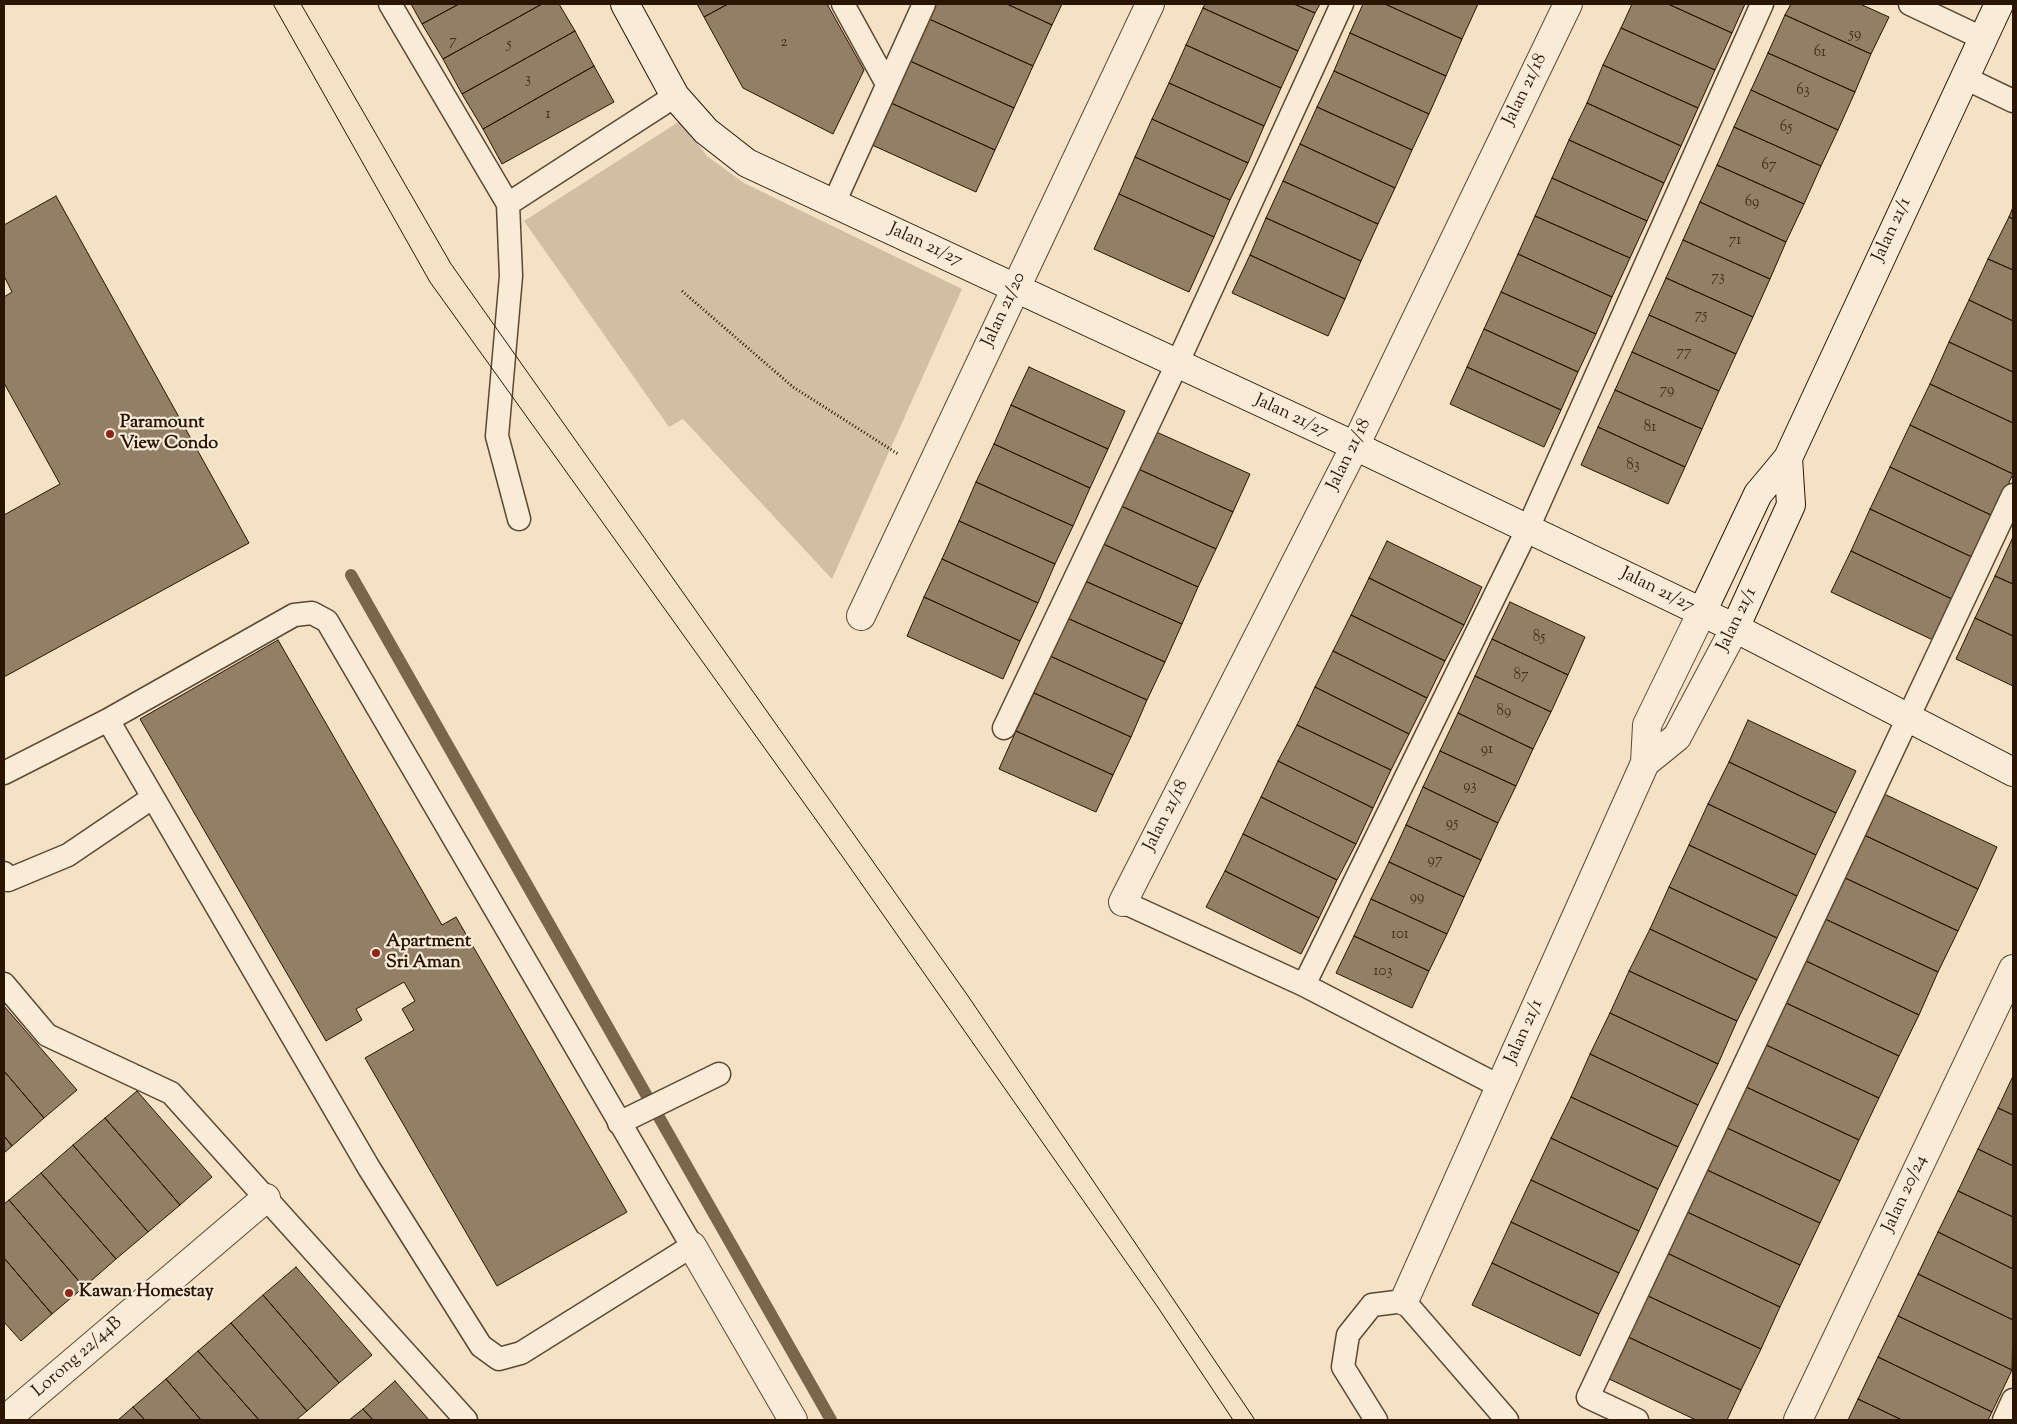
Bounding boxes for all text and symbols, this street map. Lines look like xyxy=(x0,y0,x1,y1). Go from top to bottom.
house number: 59 xyxy=(1849,26,1861,44)
house number: 7 xyxy=(449,33,457,51)
house number: 2 xyxy=(780,34,788,52)
house number: 5 xyxy=(506,36,512,54)
house number: 61 xyxy=(1814,44,1826,62)
street label: Jalan 21/18 xyxy=(1499,51,1553,129)
house number: 3 xyxy=(525,71,531,89)
house number: 63 xyxy=(1796,82,1810,100)
house number: 1 xyxy=(545,106,551,124)
house number: 65 xyxy=(1780,119,1792,137)
house number: 67 xyxy=(1762,157,1776,175)
house number: 69 xyxy=(1745,194,1759,212)
street label: Jalan 21/1 xyxy=(1869,195,1917,265)
street label: Jalan 21/27 xyxy=(884,219,966,273)
house number: 71 xyxy=(1729,232,1741,250)
street label: Jalan 21/20 xyxy=(978,269,1032,351)
house number: 73 xyxy=(1711,269,1725,287)
house number: 75 xyxy=(1695,307,1707,325)
house number: 77 xyxy=(1676,344,1692,362)
house number: 79 xyxy=(1660,382,1674,400)
street label: Jalan 21/27 xyxy=(1250,390,1332,444)
place label: Paramount View Condo xyxy=(120,413,218,456)
street label: Jalan 21/18 xyxy=(1323,416,1377,494)
house number: 81 xyxy=(1644,419,1656,437)
marker: Paramount View Condo xyxy=(104,428,116,440)
house number: 83 xyxy=(1626,457,1640,475)
street label: Jalan 21/27 xyxy=(1617,564,1697,618)
street label: Jalan 21/1 xyxy=(1713,585,1763,655)
house number: 85 xyxy=(1533,629,1545,647)
house number: 87 xyxy=(1513,667,1529,685)
house number: 89 xyxy=(1497,703,1511,721)
house number: 91 xyxy=(1481,741,1493,759)
street label: Jalan 21/18 xyxy=(1140,777,1194,855)
house number: 93 xyxy=(1463,778,1477,796)
house number: 95 xyxy=(1446,815,1458,833)
house number: 97 xyxy=(1428,852,1442,870)
house number: 99 xyxy=(1410,889,1424,907)
house number: 101 xyxy=(1391,926,1409,944)
place label: Apartment Sri Aman xyxy=(386,932,471,974)
marker: Apartment Sri Aman xyxy=(370,947,382,959)
house number: 103 xyxy=(1374,963,1392,981)
street label: Jalan 21/1 xyxy=(1501,996,1549,1068)
street label: Jalan 20/24 xyxy=(1879,1152,1933,1236)
place label: Kawan Homestay xyxy=(79,1282,214,1304)
marker: Kawan Homestay xyxy=(63,1287,75,1299)
street label: Lorong 22/44B xyxy=(29,1313,127,1403)

